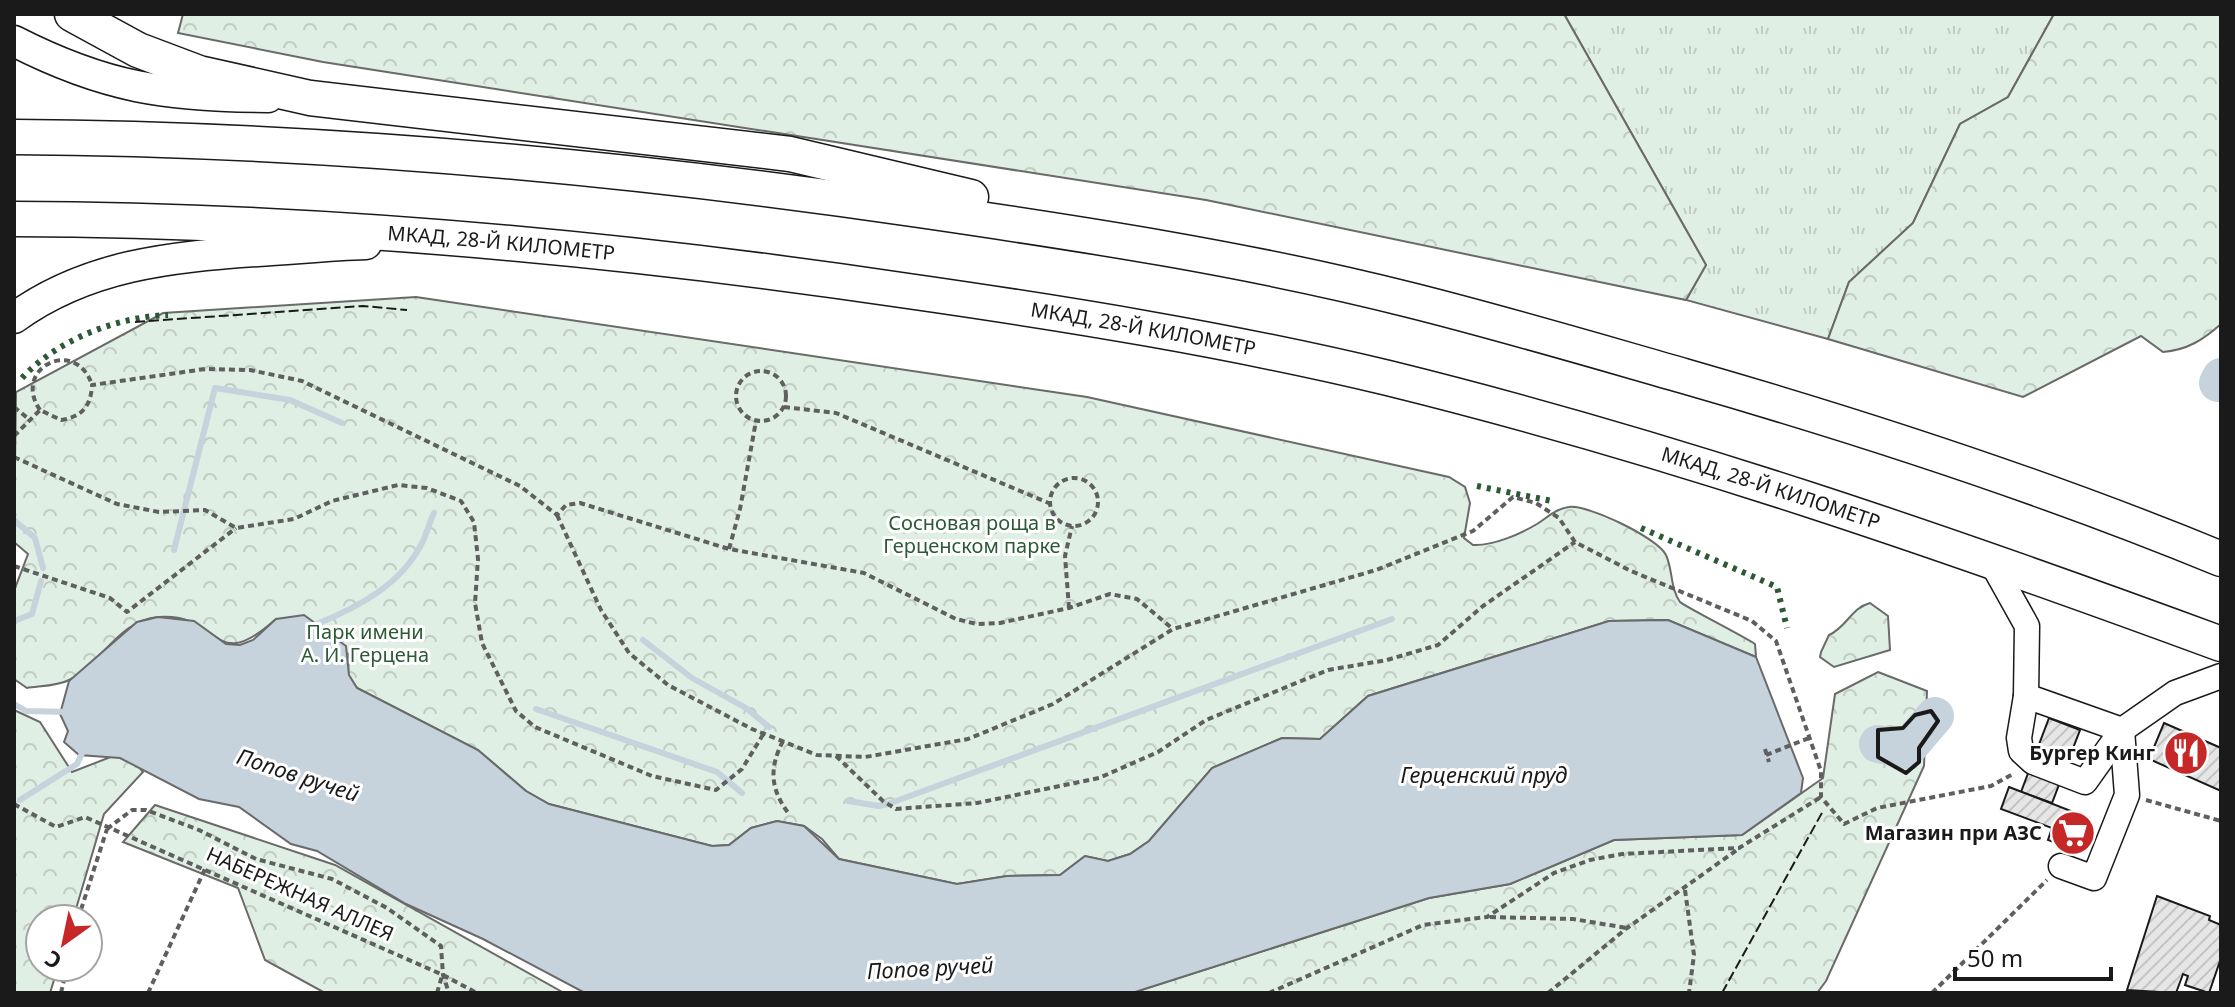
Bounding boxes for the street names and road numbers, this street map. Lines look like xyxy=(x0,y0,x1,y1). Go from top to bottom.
street label: МКАД, 28-Й КИЛОМЕТР xyxy=(387,219,616,266)
street label: МКАД, 28-Й КИЛОМЕТР xyxy=(1029,295,1258,362)
street label: МКАД, 28-Й КИЛОМЕТР xyxy=(1658,440,1884,535)
street label: НАБЕРЕЖНАЯ АЛЛЕЯ xyxy=(202,840,398,947)

